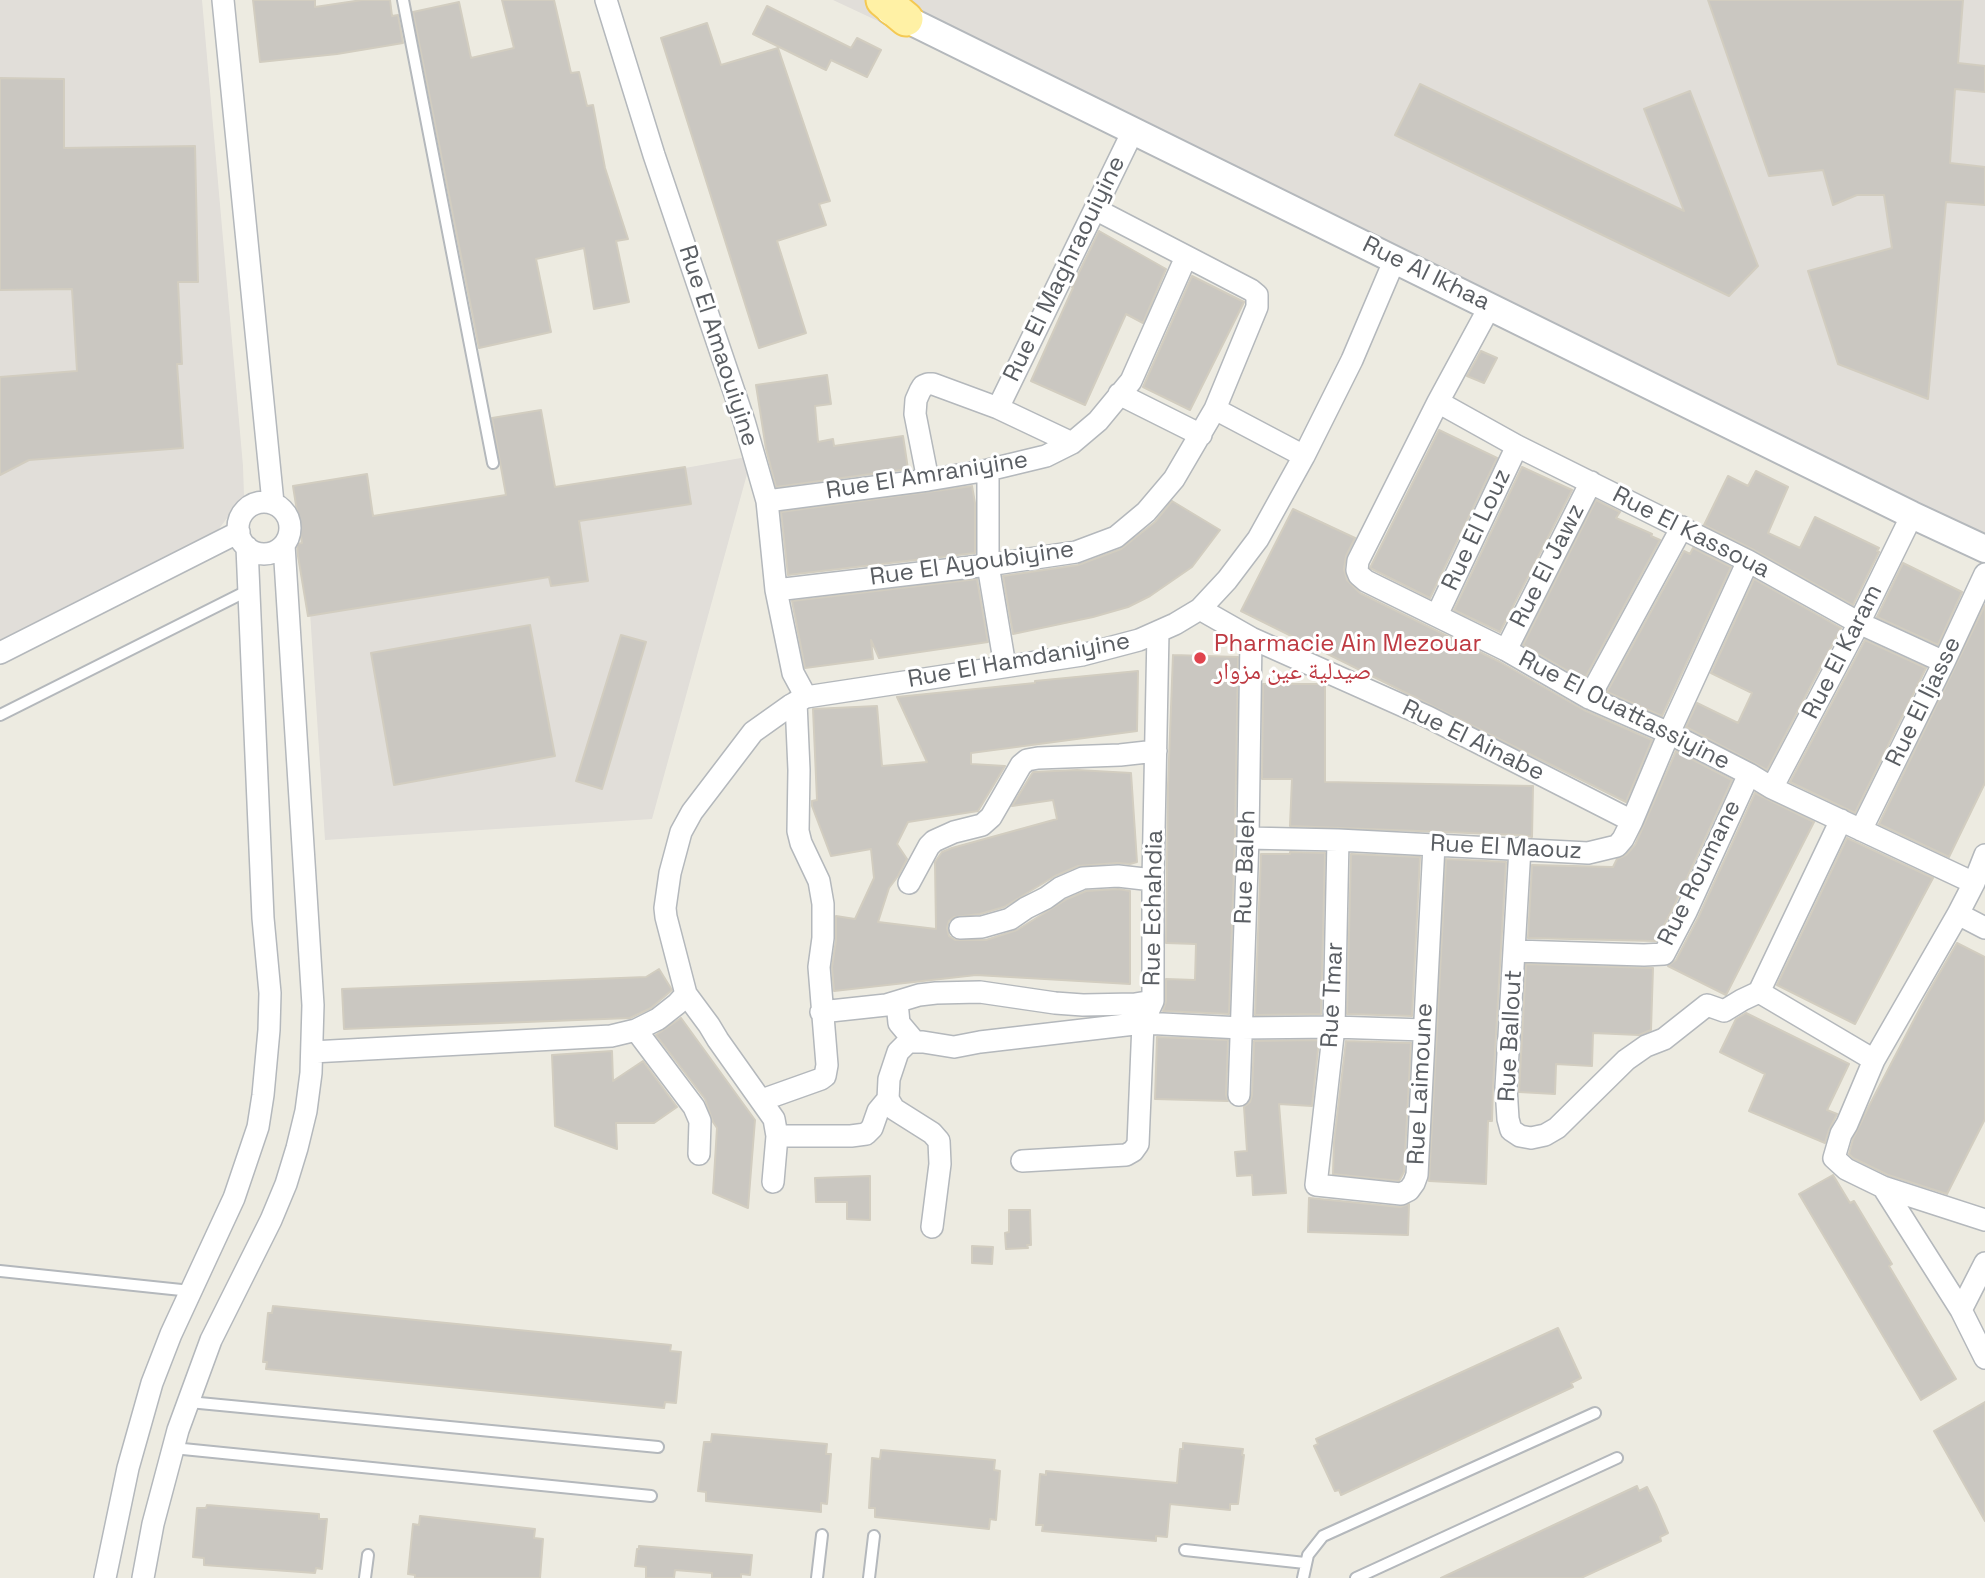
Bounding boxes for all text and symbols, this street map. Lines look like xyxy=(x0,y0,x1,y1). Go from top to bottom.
street label: Rue El Maghraouiyine xyxy=(998,152,1132,386)
street label: Rue Al Ikhaa xyxy=(1357,231,1495,317)
street label: Rue El Amaouiyine xyxy=(672,242,764,450)
street label: Rue El Amraniyine xyxy=(824,446,1030,506)
street label: Rue El Louz xyxy=(1436,465,1518,595)
street label: Rue El Kassoua xyxy=(1608,481,1774,585)
street label: Rue El Jawz xyxy=(1505,499,1591,633)
street label: Rue El Ayoubiyine xyxy=(868,535,1076,593)
street label: Rue El Karam xyxy=(1797,580,1889,724)
street label: Rue El Hamdaniyine xyxy=(906,627,1132,695)
place label: Pharmacie Ain Mezouar صيدلية عين مزوار xyxy=(1214,630,1482,686)
street label: Rue El Ijasse xyxy=(1880,632,1968,772)
street label: Rue El Ouattassiyine xyxy=(1513,645,1735,777)
marker: Pharmacie Ain Mezouar صيدلية عين مزوار xyxy=(1192,650,1208,666)
street label: Rue El Ainabe xyxy=(1397,694,1549,788)
street label: Rue Roumane xyxy=(1652,796,1748,950)
street label: Rue Baleh xyxy=(1230,809,1262,925)
street label: Rue Echahdia xyxy=(1138,830,1170,986)
street label: Rue El Maouz xyxy=(1429,830,1583,866)
street label: Rue Tmar xyxy=(1316,941,1350,1049)
street label: Rue Ballout xyxy=(1493,969,1529,1103)
street label: Rue Laimoune xyxy=(1402,1002,1440,1166)

